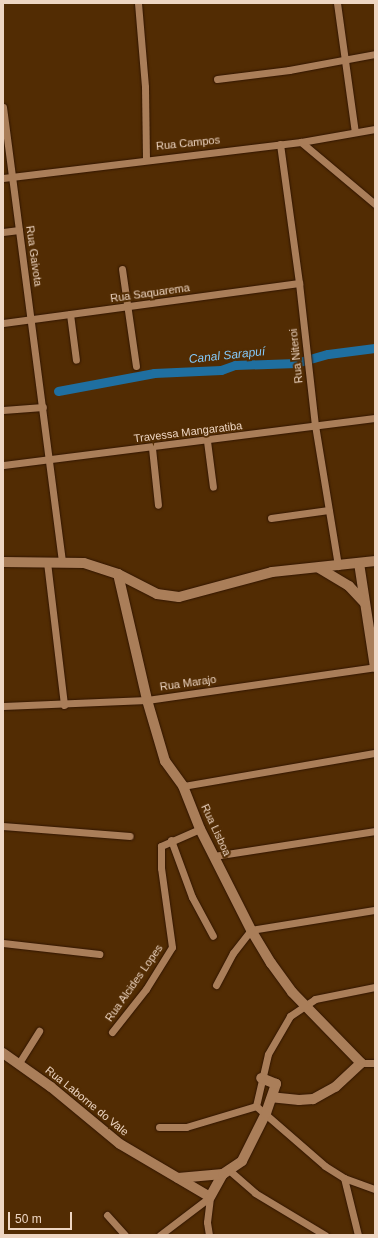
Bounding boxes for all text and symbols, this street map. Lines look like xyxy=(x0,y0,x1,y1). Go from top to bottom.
street label: Rua Campos xyxy=(155,133,221,153)
street label: Rua Gaivota xyxy=(23,225,45,287)
street label: Rua Saquarema xyxy=(109,281,191,305)
street label: Rua Niteroi xyxy=(287,328,305,384)
water label: Canal Sarapuí xyxy=(188,345,266,367)
street label: Travessa Mangaratiba xyxy=(133,419,243,445)
street label: Rua Marajo xyxy=(159,673,217,693)
street label: Rua Lisboa xyxy=(198,802,234,858)
street label: Rua Alcides Lopes xyxy=(102,942,166,1024)
street label: Rua Laborne do Vale xyxy=(43,1063,131,1139)
scale bar xyxy=(10,1204,74,1230)
text: 50 m xyxy=(15,1212,42,1226)

